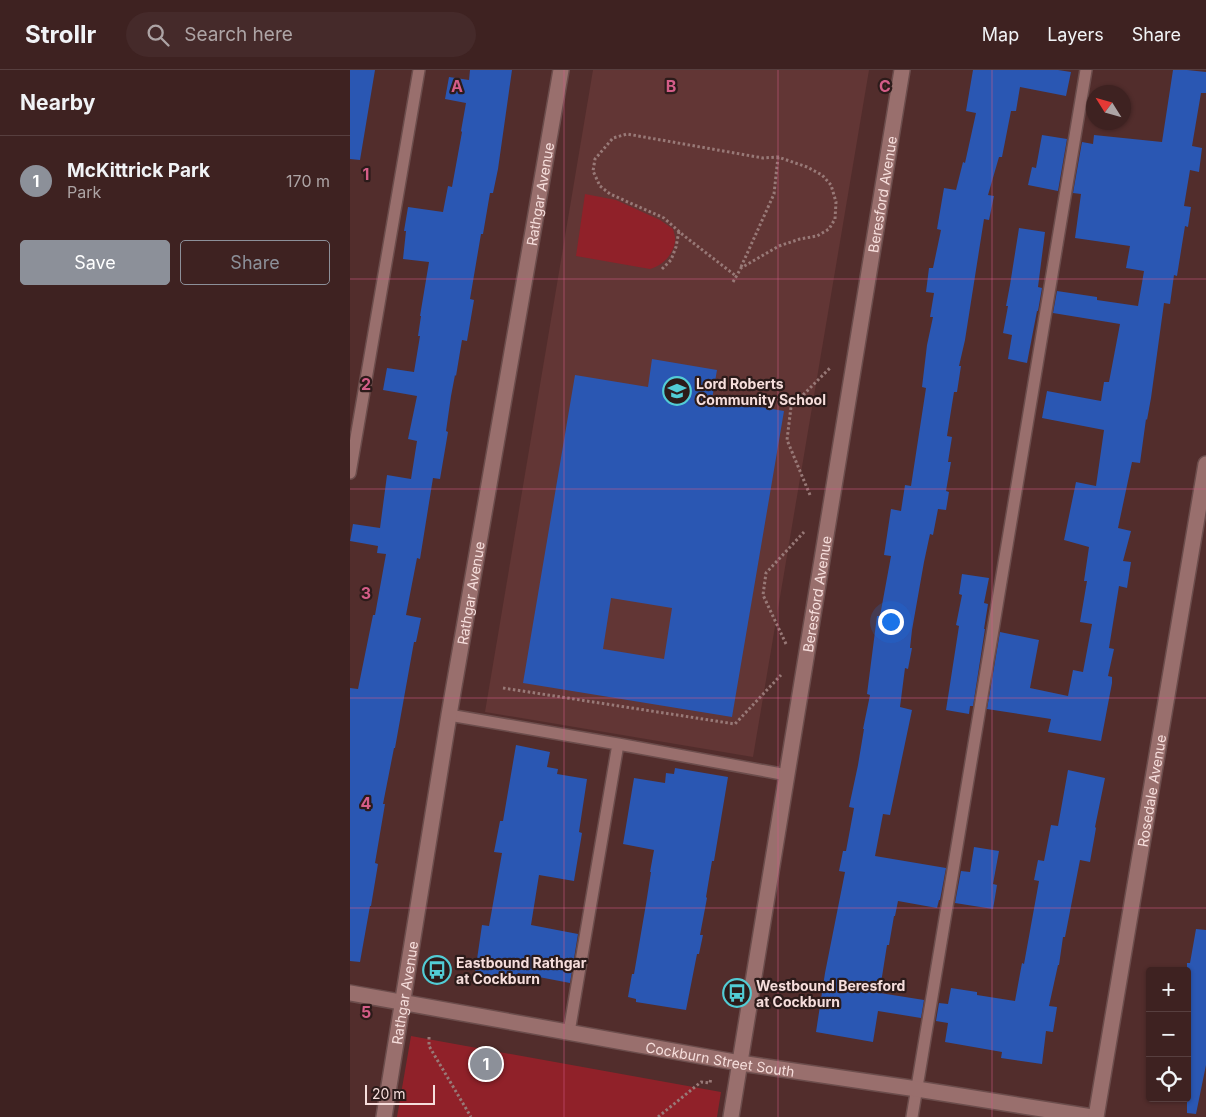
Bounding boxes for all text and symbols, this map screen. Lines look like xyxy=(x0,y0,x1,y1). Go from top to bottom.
search box xyxy=(126,12,476,57)
text: Strollr xyxy=(25,20,96,49)
icon: search xyxy=(144,21,172,49)
text: Search here xyxy=(184,23,293,46)
text: Map xyxy=(982,24,1019,45)
text: Layers xyxy=(1047,24,1104,45)
text: Share xyxy=(1132,24,1181,45)
text: A xyxy=(451,76,463,96)
text: B xyxy=(666,76,676,96)
text: C xyxy=(879,76,891,96)
north arrow xyxy=(1086,85,1131,130)
text: Nearby xyxy=(20,90,95,115)
street label: Beresford Avenue xyxy=(864,135,900,254)
street label: Rathgar Avenue xyxy=(522,141,557,247)
text: McKittrick Park xyxy=(67,159,210,182)
text: 1 xyxy=(363,164,369,184)
text: 1 xyxy=(33,171,39,191)
text: 170 m xyxy=(286,171,330,191)
text: Park xyxy=(67,182,101,202)
button: Save xyxy=(20,240,170,285)
button: Share xyxy=(180,240,330,285)
text: 2 xyxy=(361,374,371,394)
place label: Lord Roberts Community School xyxy=(696,375,826,408)
school or university icon: Lord Roberts Community School xyxy=(662,376,692,406)
street label: Beresford Avenue xyxy=(799,534,834,653)
street label: Rathgar Avenue xyxy=(453,540,488,646)
text: 3 xyxy=(361,583,371,603)
your location xyxy=(878,609,904,635)
street label: Rosedale Avenue xyxy=(1133,733,1169,848)
text: 4 xyxy=(361,793,372,813)
street label: Rathgar Avenue xyxy=(387,940,421,1046)
place label: Eastbound Rathgar at Cockburn xyxy=(456,954,587,987)
bus stop icon: Eastbound Rathgar at Cockburn xyxy=(422,955,452,985)
map controls xyxy=(1146,967,1191,1102)
button: + xyxy=(1146,967,1191,1012)
place label: Westbound Beresford at Cockburn xyxy=(756,977,905,1010)
bus stop icon: Westbound Beresford at Cockburn xyxy=(722,978,752,1008)
text: 5 xyxy=(361,1002,371,1022)
button: − xyxy=(1146,1012,1191,1057)
street label: Cockburn Street South xyxy=(644,1038,796,1079)
pin: 1 xyxy=(470,1045,502,1083)
button: locate xyxy=(1146,1057,1191,1102)
scale bar xyxy=(365,1082,435,1105)
text: 20 m xyxy=(372,1085,406,1102)

